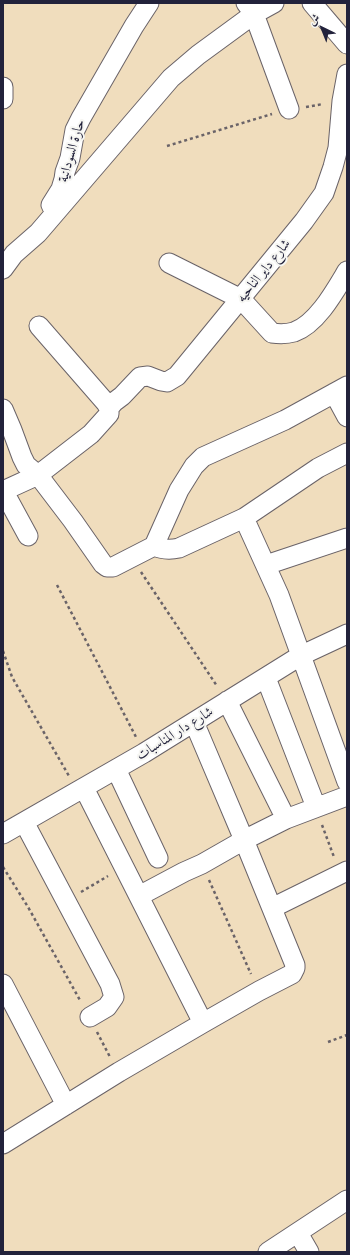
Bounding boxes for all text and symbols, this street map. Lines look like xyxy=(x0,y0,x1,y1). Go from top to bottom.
north arrow xyxy=(302,8,342,48)
text: ش xyxy=(304,10,323,29)
street label: حارة السودانية xyxy=(55,118,89,184)
street label: شارع داير الناحيه xyxy=(233,236,295,306)
street label: شارع دار المناسبات xyxy=(133,704,217,764)

